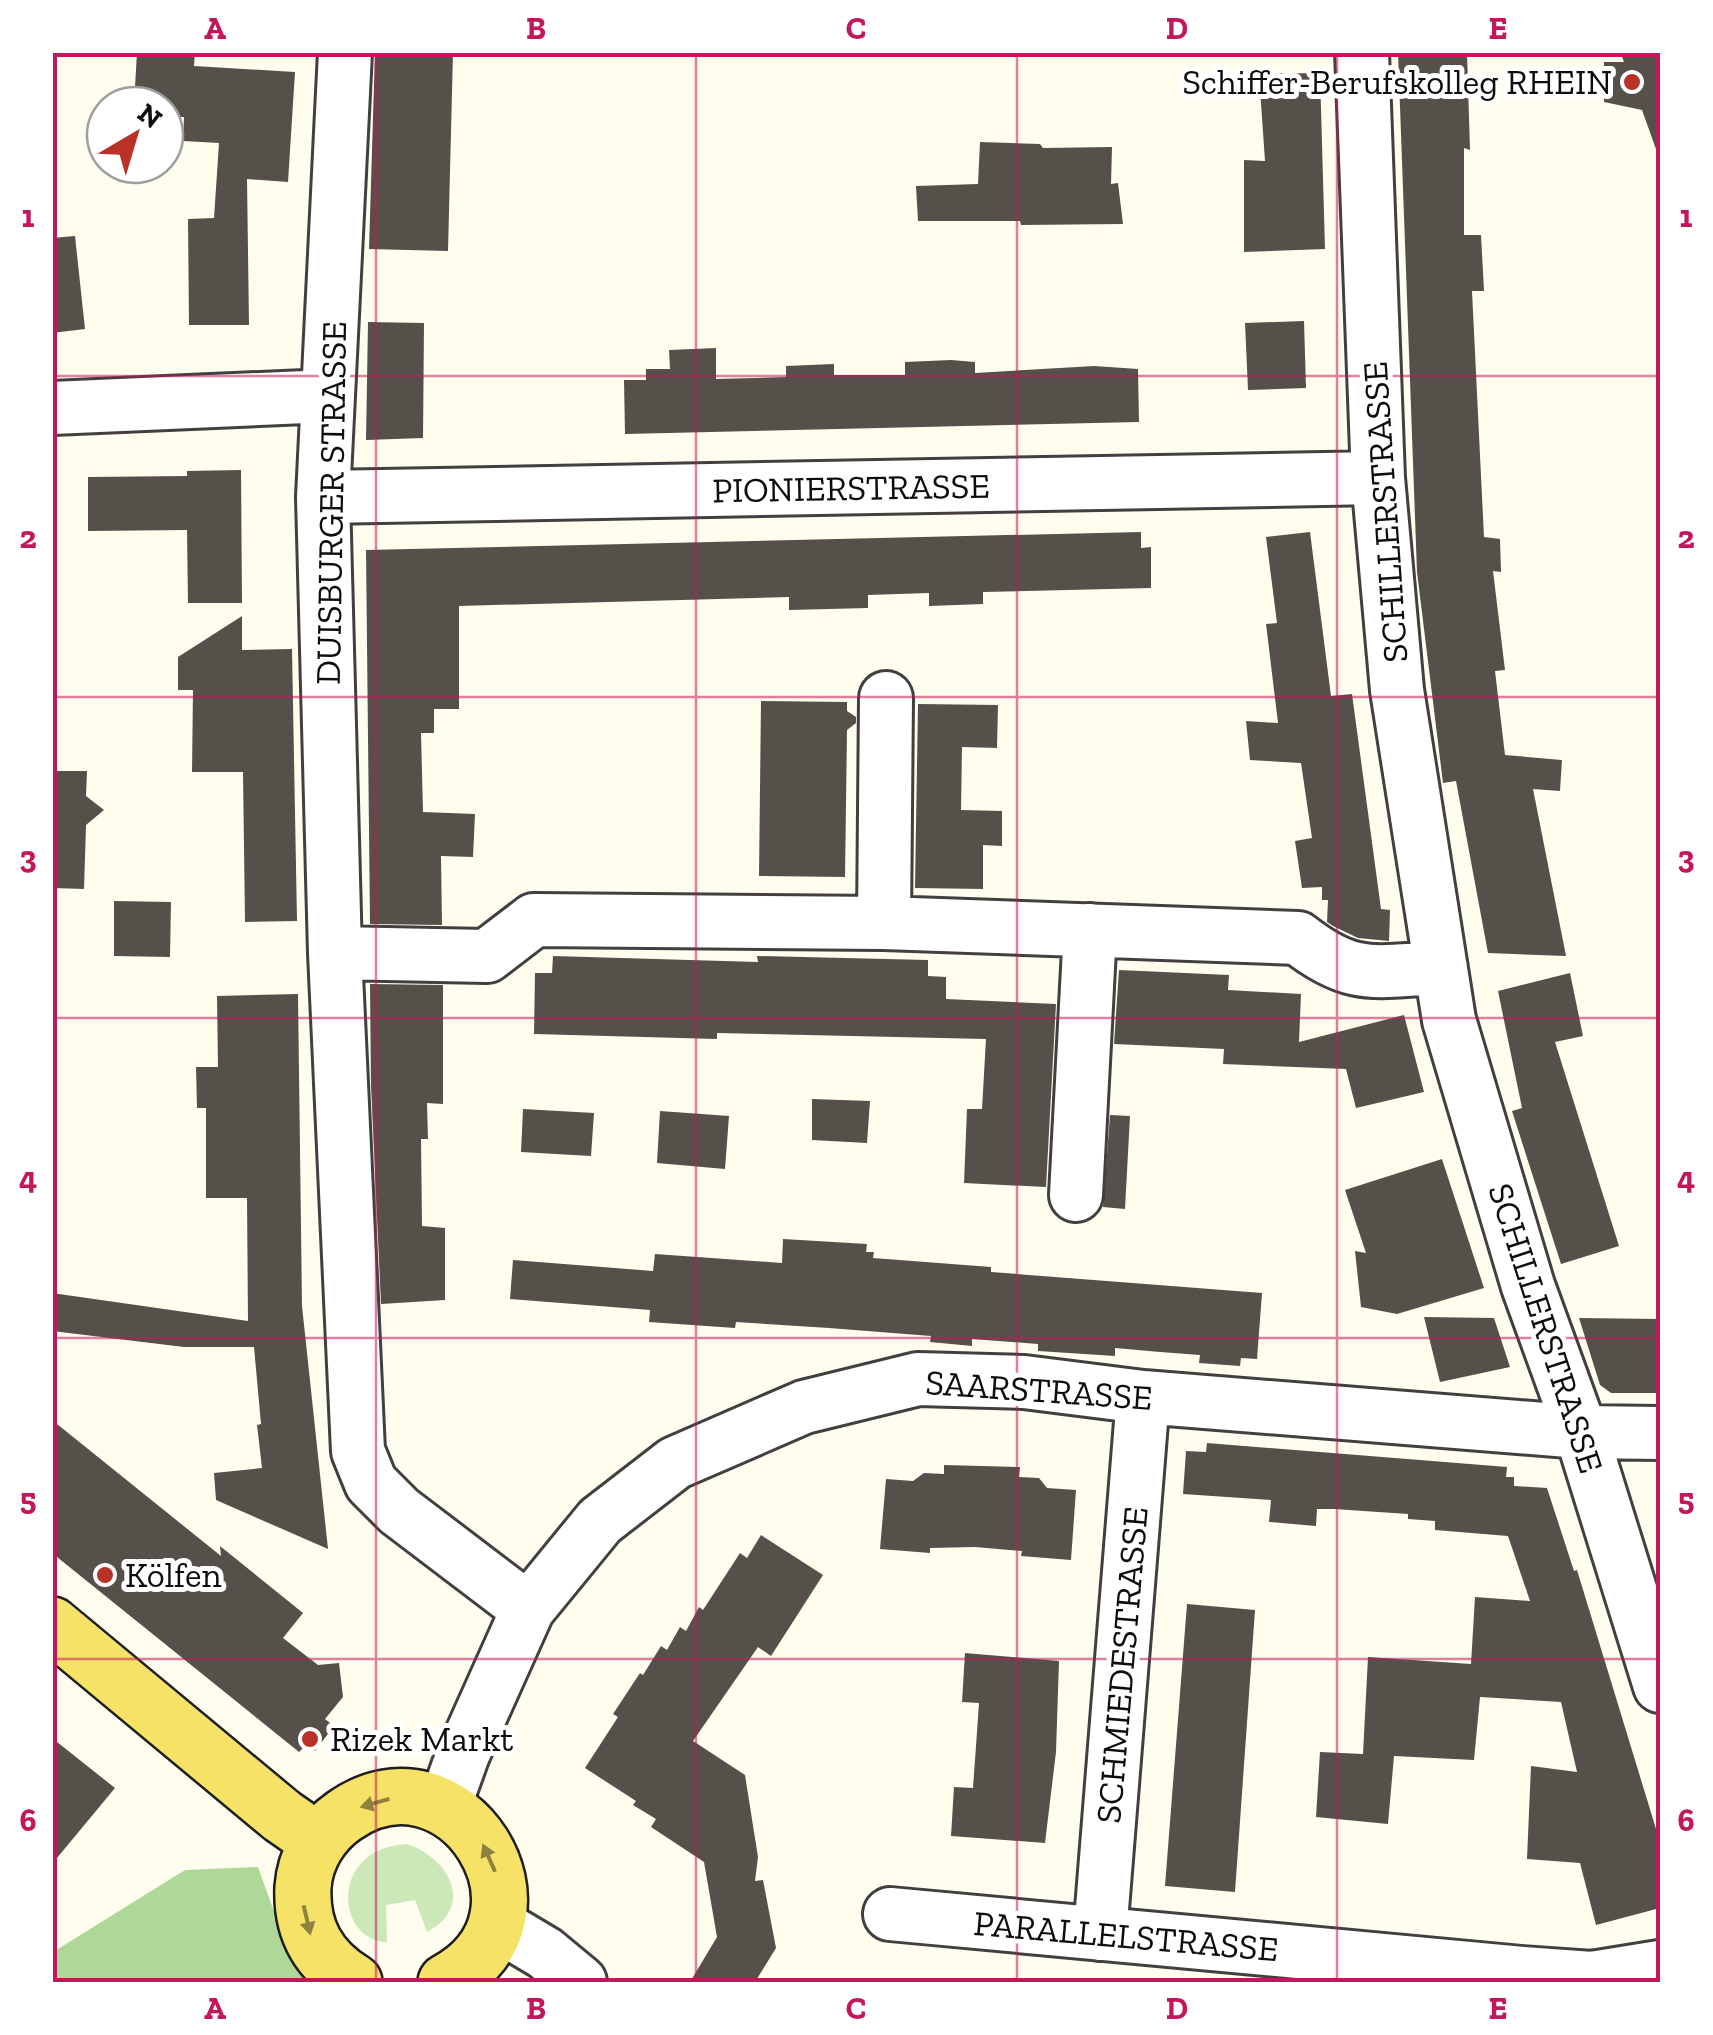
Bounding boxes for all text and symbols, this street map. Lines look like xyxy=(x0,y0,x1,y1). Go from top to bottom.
text: A xyxy=(204,9,226,47)
text: B xyxy=(526,9,546,47)
text: C xyxy=(846,9,866,47)
text: D xyxy=(1166,9,1188,47)
text: E xyxy=(1489,9,1507,47)
place label: Schiffer-Berufskolleg RHEIN xyxy=(1182,61,1612,103)
marker: Schiffer-Berufskolleg RHEIN xyxy=(1621,71,1643,93)
north arrow xyxy=(85,85,185,185)
text: N xyxy=(132,96,169,135)
text: 1 xyxy=(22,197,35,235)
text: 1 xyxy=(1680,197,1693,235)
street label: DUISBURGER STRASSE xyxy=(307,321,355,685)
street label: SCHILLERSTRASSE xyxy=(1354,360,1416,664)
street label: PIONIERSTRASSE xyxy=(712,465,990,511)
text: 2 xyxy=(19,518,37,556)
text: 2 xyxy=(1677,518,1695,556)
text: 3 xyxy=(19,838,37,876)
text: 3 xyxy=(1677,838,1695,876)
text: 4 xyxy=(19,1159,37,1197)
text: 4 xyxy=(1677,1159,1695,1197)
street label: SCHILLERSTRASSE xyxy=(1479,1178,1613,1478)
street label: SAARSTRASSE xyxy=(924,1361,1154,1419)
text: 5 xyxy=(20,1480,36,1518)
text: 5 xyxy=(1678,1480,1694,1518)
street label: SCHMIEDESTRASSE xyxy=(1087,1505,1157,1825)
place label: Kölfen xyxy=(125,1554,221,1596)
marker: Kölfen xyxy=(94,1564,116,1586)
place label: Rizek Markt xyxy=(330,1718,513,1760)
marker: Rizek Markt xyxy=(299,1728,321,1750)
one-way arrow xyxy=(360,1795,391,1811)
text: 6 xyxy=(19,1801,37,1839)
text: 6 xyxy=(1677,1801,1695,1839)
one-way arrow xyxy=(481,1843,497,1873)
street label: PARALLELSTRASSE xyxy=(972,1902,1280,1970)
one-way arrow xyxy=(300,1904,315,1935)
text: A xyxy=(204,1989,226,2027)
text: B xyxy=(526,1989,546,2027)
text: C xyxy=(846,1989,866,2027)
text: D xyxy=(1166,1989,1188,2027)
text: E xyxy=(1489,1989,1507,2027)

